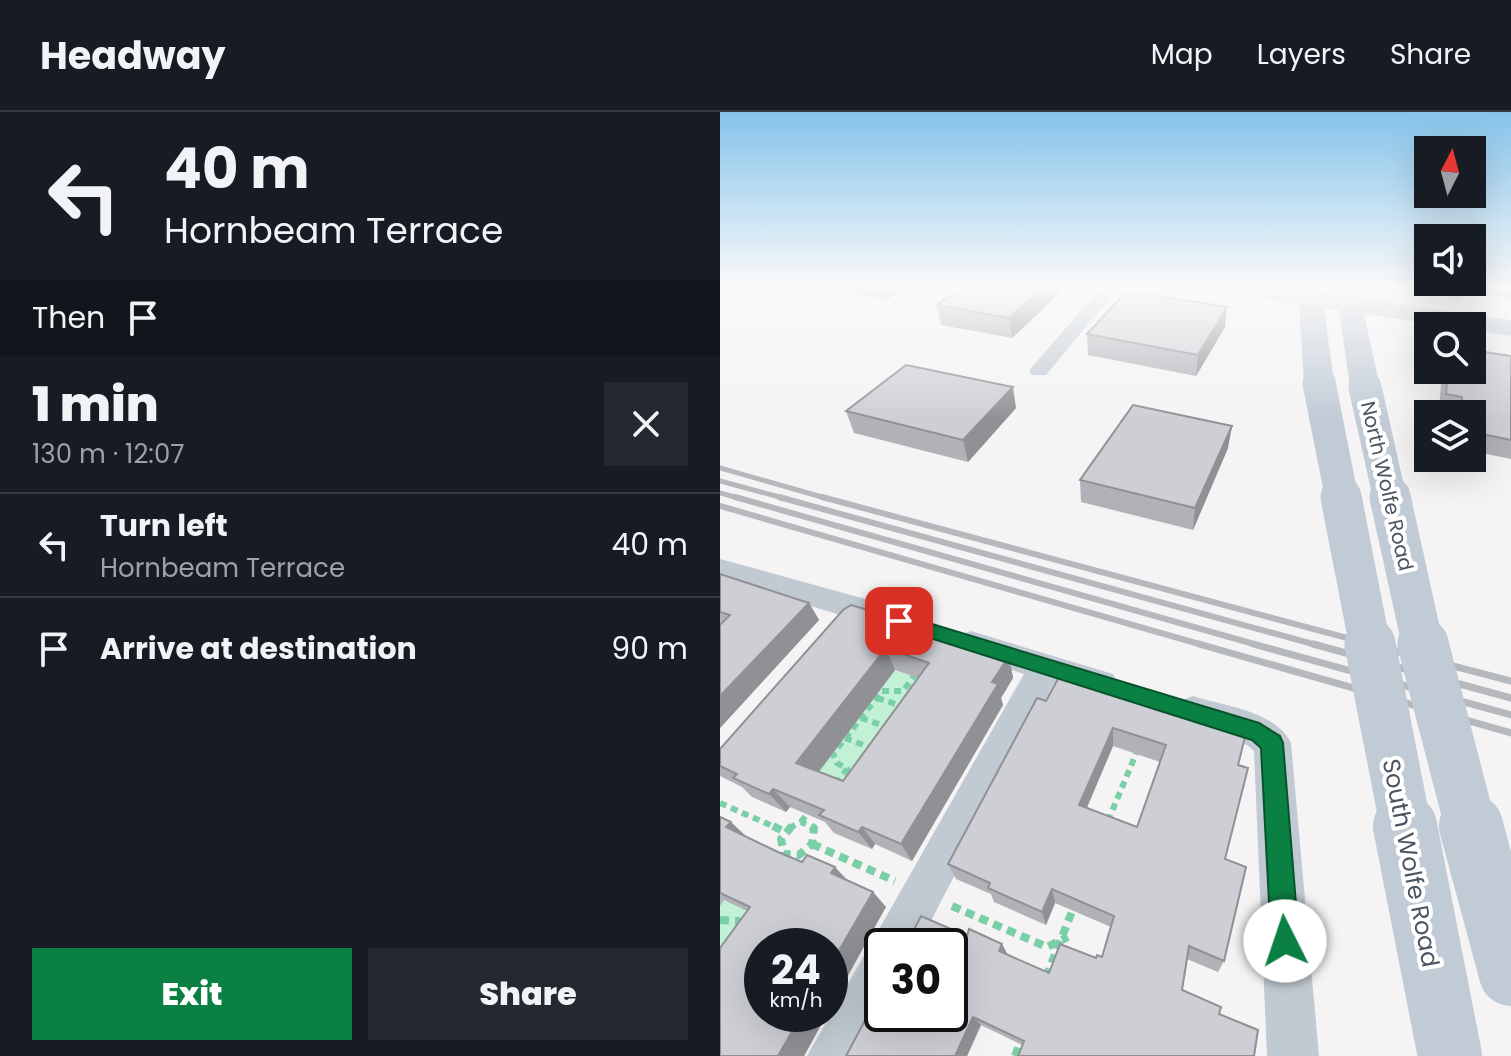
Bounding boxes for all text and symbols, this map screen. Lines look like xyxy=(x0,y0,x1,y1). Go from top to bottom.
text: Headway xyxy=(40,29,226,82)
text: Map xyxy=(1151,35,1213,74)
text: Layers xyxy=(1257,35,1346,74)
text: Share xyxy=(1390,35,1471,74)
text: 40 m xyxy=(164,129,310,208)
north arrow xyxy=(1414,136,1486,208)
map controls xyxy=(1414,136,1486,472)
icon: left xyxy=(32,144,136,248)
text: Hornbeam Terrace xyxy=(164,205,503,256)
button: sound xyxy=(1414,224,1486,296)
text: Then xyxy=(32,296,105,339)
icon: arrive xyxy=(121,296,165,340)
button: search xyxy=(1414,312,1486,384)
text: 1 min xyxy=(32,371,159,438)
button: close xyxy=(604,382,688,466)
street label: North Wolfe Road xyxy=(1354,398,1420,574)
button: layers xyxy=(1414,400,1486,472)
text: 130 m · 12:07 xyxy=(32,436,184,472)
text: Turn left xyxy=(100,504,228,547)
icon: left xyxy=(32,523,76,567)
text: 40 m xyxy=(611,523,688,566)
text: Hornbeam Terrace xyxy=(100,550,345,586)
pin xyxy=(865,587,933,655)
icon: arrive xyxy=(877,599,921,643)
icon: arrive xyxy=(32,627,76,671)
text: Arrive at destination xyxy=(100,627,417,670)
text: 90 m xyxy=(611,627,688,670)
street label: South Wolfe Road xyxy=(1375,756,1447,970)
position arrow xyxy=(1243,899,1327,983)
speed limit sign: 30 xyxy=(864,928,968,1032)
text: 24 xyxy=(771,942,821,998)
button: Exit xyxy=(32,948,352,1040)
button: Share xyxy=(368,948,688,1040)
text: km/h xyxy=(769,986,823,1014)

